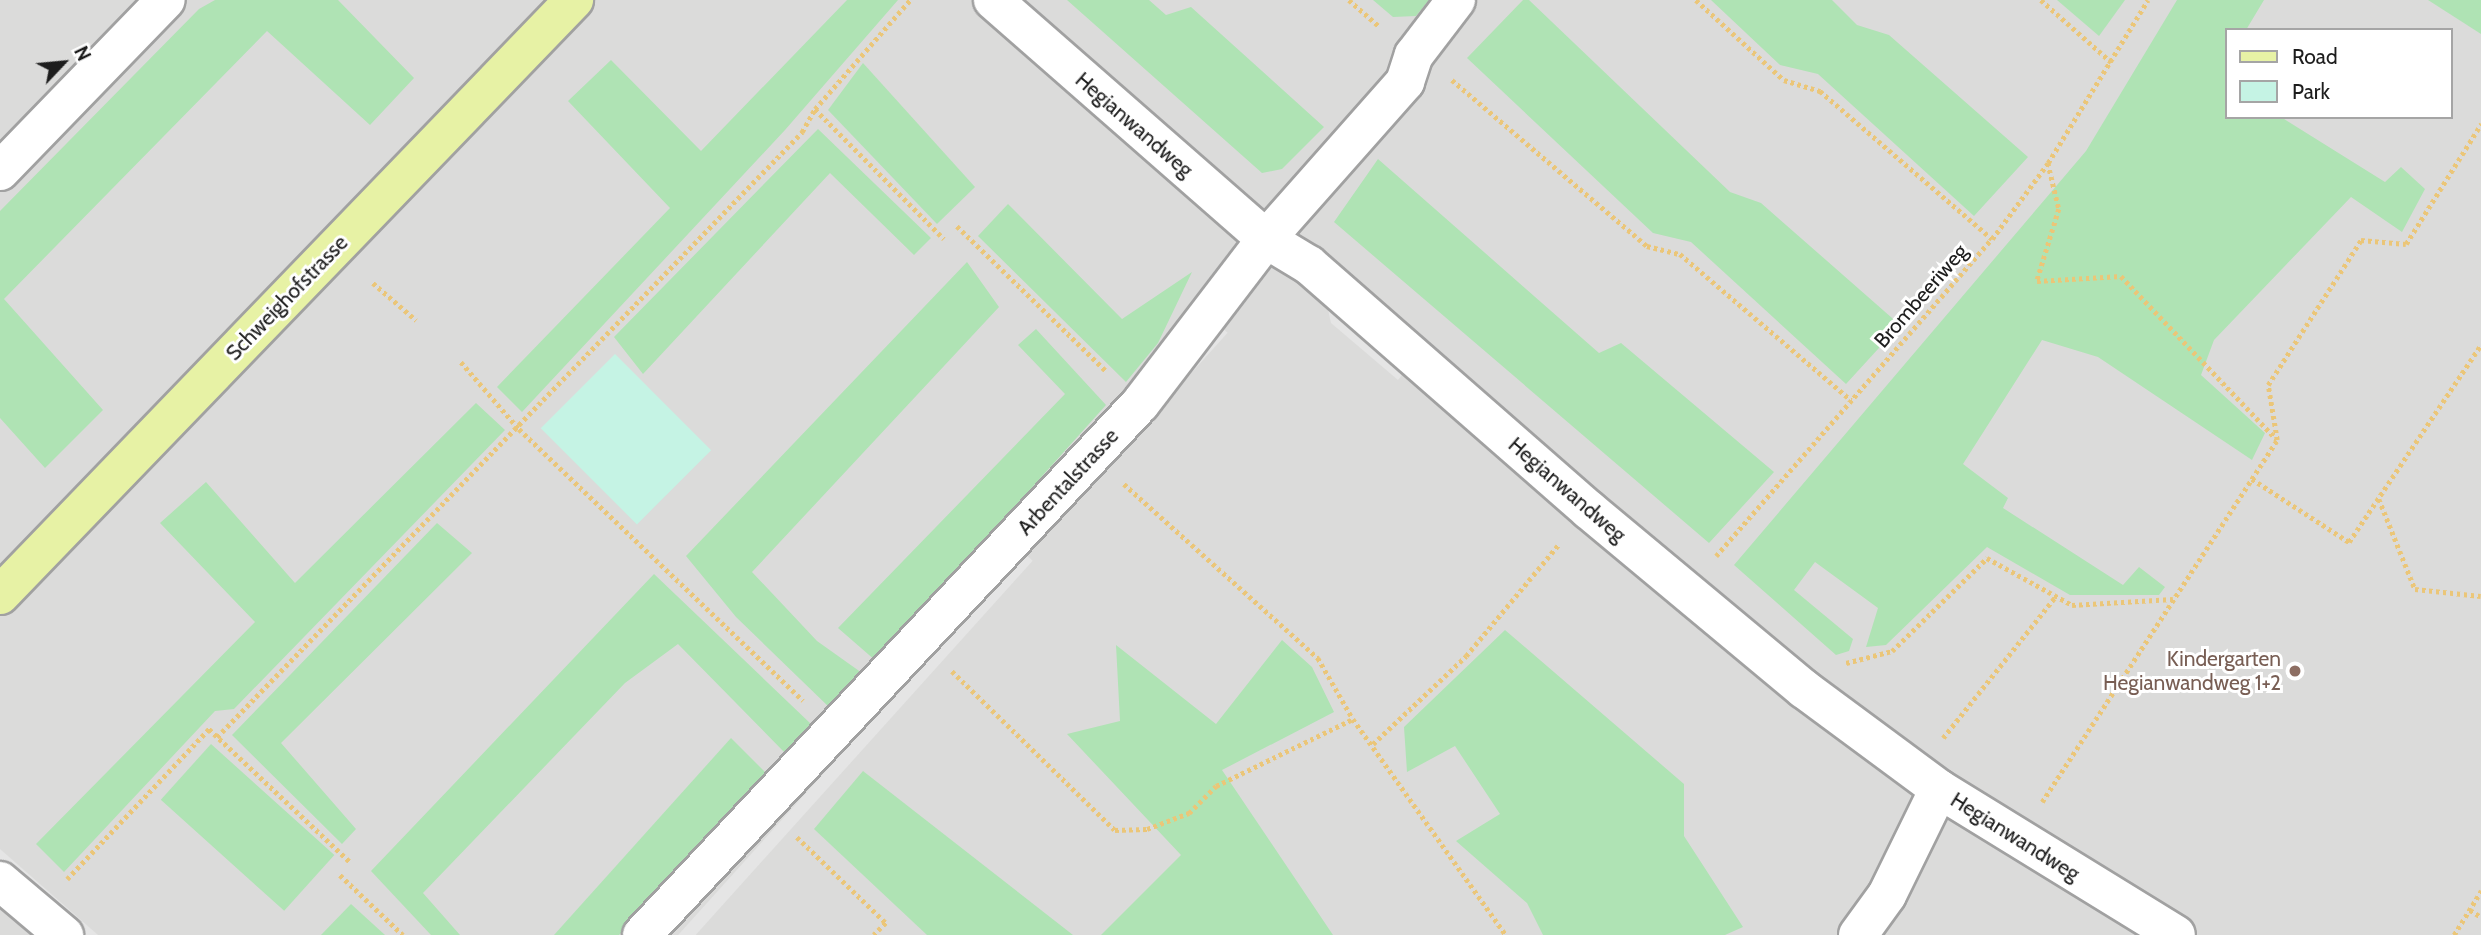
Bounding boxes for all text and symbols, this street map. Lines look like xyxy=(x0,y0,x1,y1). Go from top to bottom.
north arrow xyxy=(28,28,98,98)
legend xyxy=(2226,28,2453,119)
text: N xyxy=(69,42,96,65)
text: Road xyxy=(2292,44,2338,69)
street label: Hegianwandweg xyxy=(1070,67,1198,183)
text: Park xyxy=(2292,79,2330,104)
street label: Schweighofstrasse xyxy=(221,230,353,366)
street label: Brombeeriweg xyxy=(1869,239,1973,353)
street label: Arbentalstrasse xyxy=(1012,424,1124,540)
street label: Hegianwandweg xyxy=(1503,432,1631,548)
place label: Kindergarten Hegianwandweg 1+2 xyxy=(2103,646,2281,696)
marker: Kindergarten Hegianwandweg 1+2 xyxy=(2287,663,2303,679)
street label: Hegianwandweg xyxy=(1946,787,2084,887)

